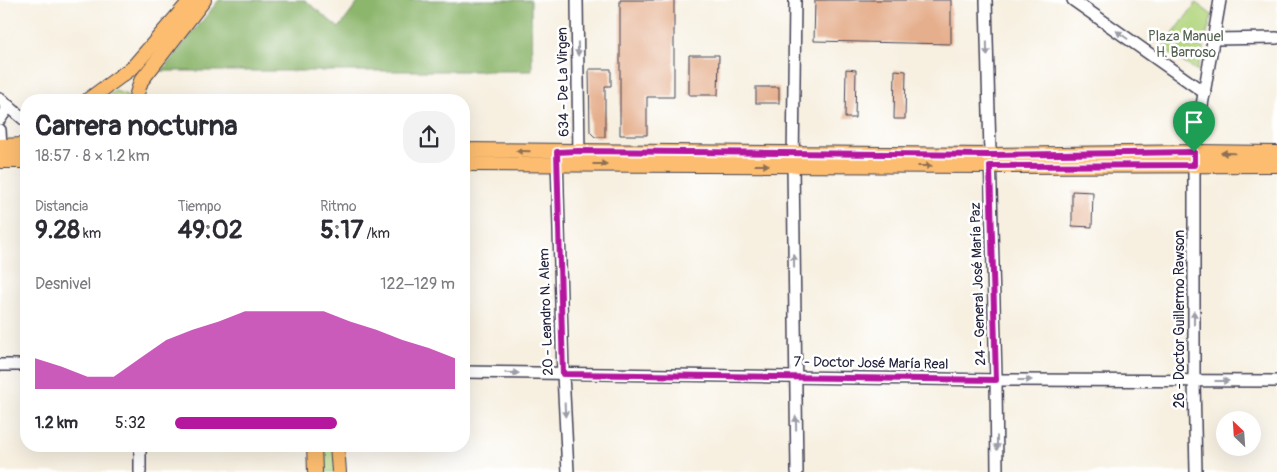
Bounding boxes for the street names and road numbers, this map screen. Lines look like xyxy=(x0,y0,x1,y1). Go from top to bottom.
street label: 634 - De La Virgen xyxy=(554,27,572,137)
street label: 24 - General José María Paz xyxy=(967,202,989,366)
street label: 26 - Doctor Guillermo Rawson xyxy=(1171,230,1188,408)
street label: 20 - Leandro N. Alem xyxy=(535,248,557,376)
street label: 7 - Doctor José María Real xyxy=(793,353,949,373)

